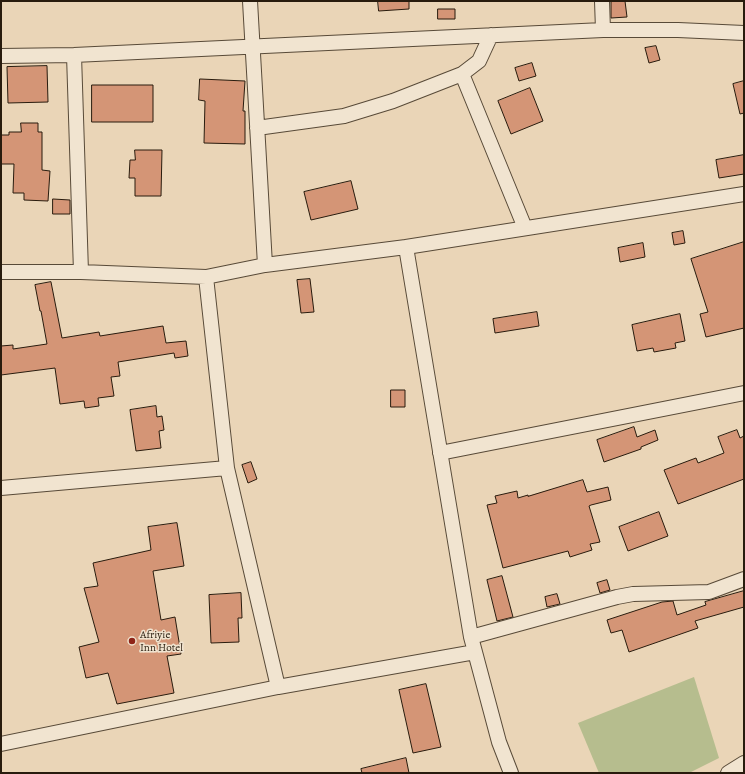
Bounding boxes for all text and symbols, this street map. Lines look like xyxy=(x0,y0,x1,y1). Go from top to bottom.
place label: Afriyie Inn Hotel xyxy=(140,628,183,654)
marker: Afriyie Inn Hotel xyxy=(127,636,137,646)

